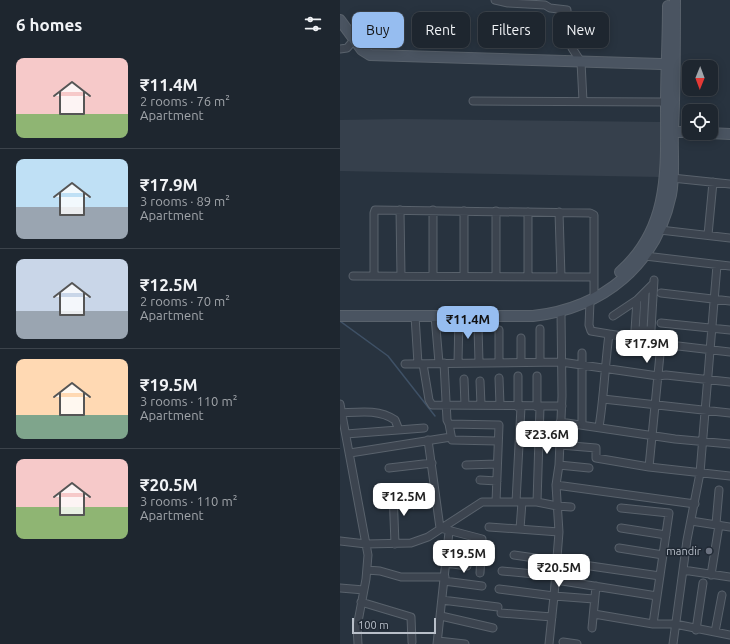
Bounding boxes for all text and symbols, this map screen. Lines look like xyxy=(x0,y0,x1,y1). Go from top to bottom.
chip: Buy xyxy=(352,12,404,48)
chip: Rent xyxy=(412,12,470,48)
chip: Filters xyxy=(478,12,545,48)
chip: New xyxy=(553,12,609,48)
icon: filters xyxy=(302,13,324,35)
text: 6 homes xyxy=(16,15,82,34)
north arrow xyxy=(682,60,718,96)
map controls xyxy=(682,60,718,140)
icon: home xyxy=(48,74,96,122)
text: ₹11.4M xyxy=(140,75,198,94)
text: 2 rooms · 76 m² xyxy=(140,94,230,108)
button: locate xyxy=(682,104,718,140)
text: Apartment xyxy=(140,108,204,122)
icon: home xyxy=(48,175,96,223)
text: ₹17.9M xyxy=(140,175,198,194)
text: 3 rooms · 89 m² xyxy=(140,194,230,208)
text: Apartment xyxy=(140,208,204,222)
icon: home xyxy=(48,275,96,323)
text: ₹12.5M xyxy=(140,275,198,294)
text: 2 rooms · 70 m² xyxy=(140,294,230,308)
pin: ₹11.4M xyxy=(435,306,501,340)
text: Apartment xyxy=(140,308,204,322)
text: ₹11.4M xyxy=(446,312,490,326)
pin: ₹17.9M xyxy=(614,330,680,364)
text: ₹17.9M xyxy=(625,336,669,350)
icon: home xyxy=(48,375,96,423)
text: ₹19.5M xyxy=(140,375,198,394)
text: 3 rooms · 110 m² xyxy=(140,394,237,408)
text: Apartment xyxy=(140,408,204,422)
pin: ₹23.6M xyxy=(514,421,580,455)
text: ₹23.6M xyxy=(525,427,569,441)
icon: home xyxy=(48,475,96,523)
text: ₹20.5M xyxy=(140,475,198,494)
pin: ₹12.5M xyxy=(371,483,437,517)
text: ₹12.5M xyxy=(382,489,426,503)
text: 3 rooms · 110 m² xyxy=(140,494,237,508)
text: Apartment xyxy=(140,508,204,522)
pin: ₹19.5M xyxy=(431,540,497,574)
place label: mandir xyxy=(666,545,702,557)
text: ₹19.5M xyxy=(442,546,486,560)
marker: mandir xyxy=(704,546,714,556)
pin: ₹20.5M xyxy=(526,554,592,588)
text: ₹20.5M xyxy=(537,560,581,574)
scale bar xyxy=(352,616,436,635)
text: 100 m xyxy=(358,619,389,631)

